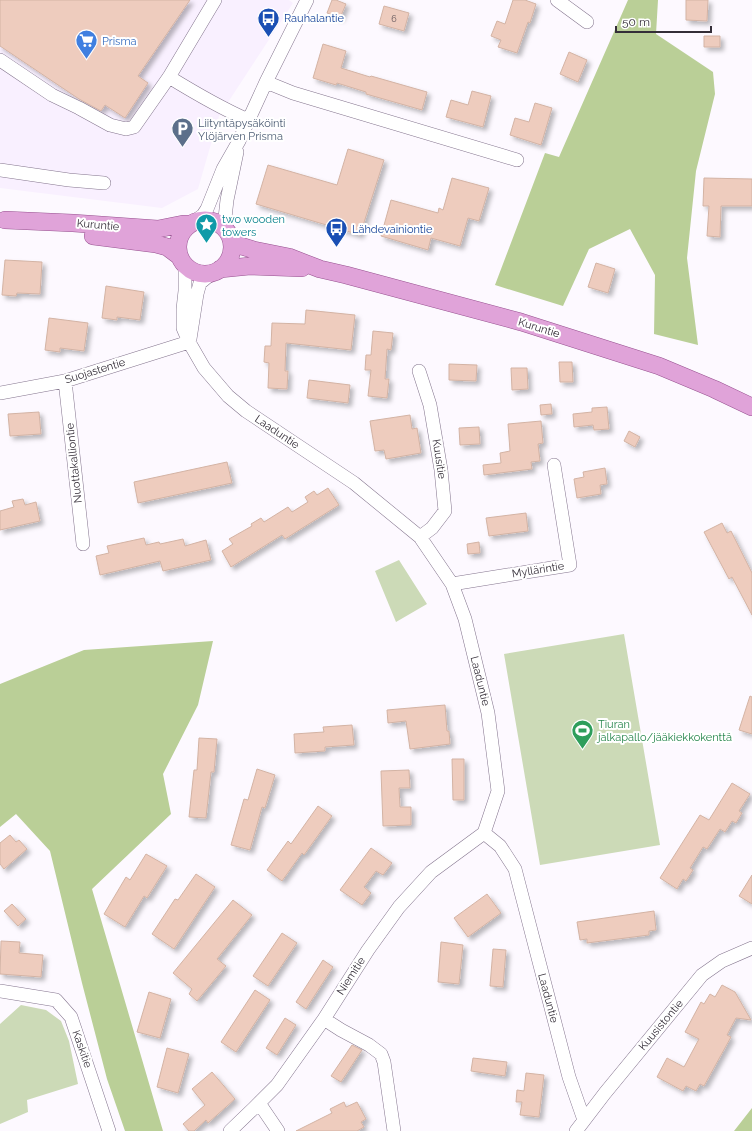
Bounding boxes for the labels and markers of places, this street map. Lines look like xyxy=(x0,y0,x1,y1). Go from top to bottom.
bus stop icon: Rauhalantie xyxy=(256,5,282,38)
place label: Rauhalantie xyxy=(284,12,344,25)
supermarket icon: Prisma xyxy=(73,28,99,61)
place label: Prisma xyxy=(102,35,137,48)
parking icon: Liityntäpysäköinti Ylöjärven Prisma xyxy=(169,116,195,149)
place label: Liityntäpysäköinti Ylöjärven Prisma xyxy=(198,117,286,143)
place icon: two wooden towers xyxy=(194,212,220,245)
place label: two wooden towers xyxy=(222,213,285,239)
bus stop icon: Lähdevainiontie xyxy=(324,216,350,249)
place label: Lähdevainiontie xyxy=(352,223,433,236)
sports icon: Tiuran jalkapallo/jääkiekkokenttä xyxy=(569,717,595,750)
place label: Tiuran jalkapallo/jääkiekkokenttä xyxy=(596,718,732,744)

